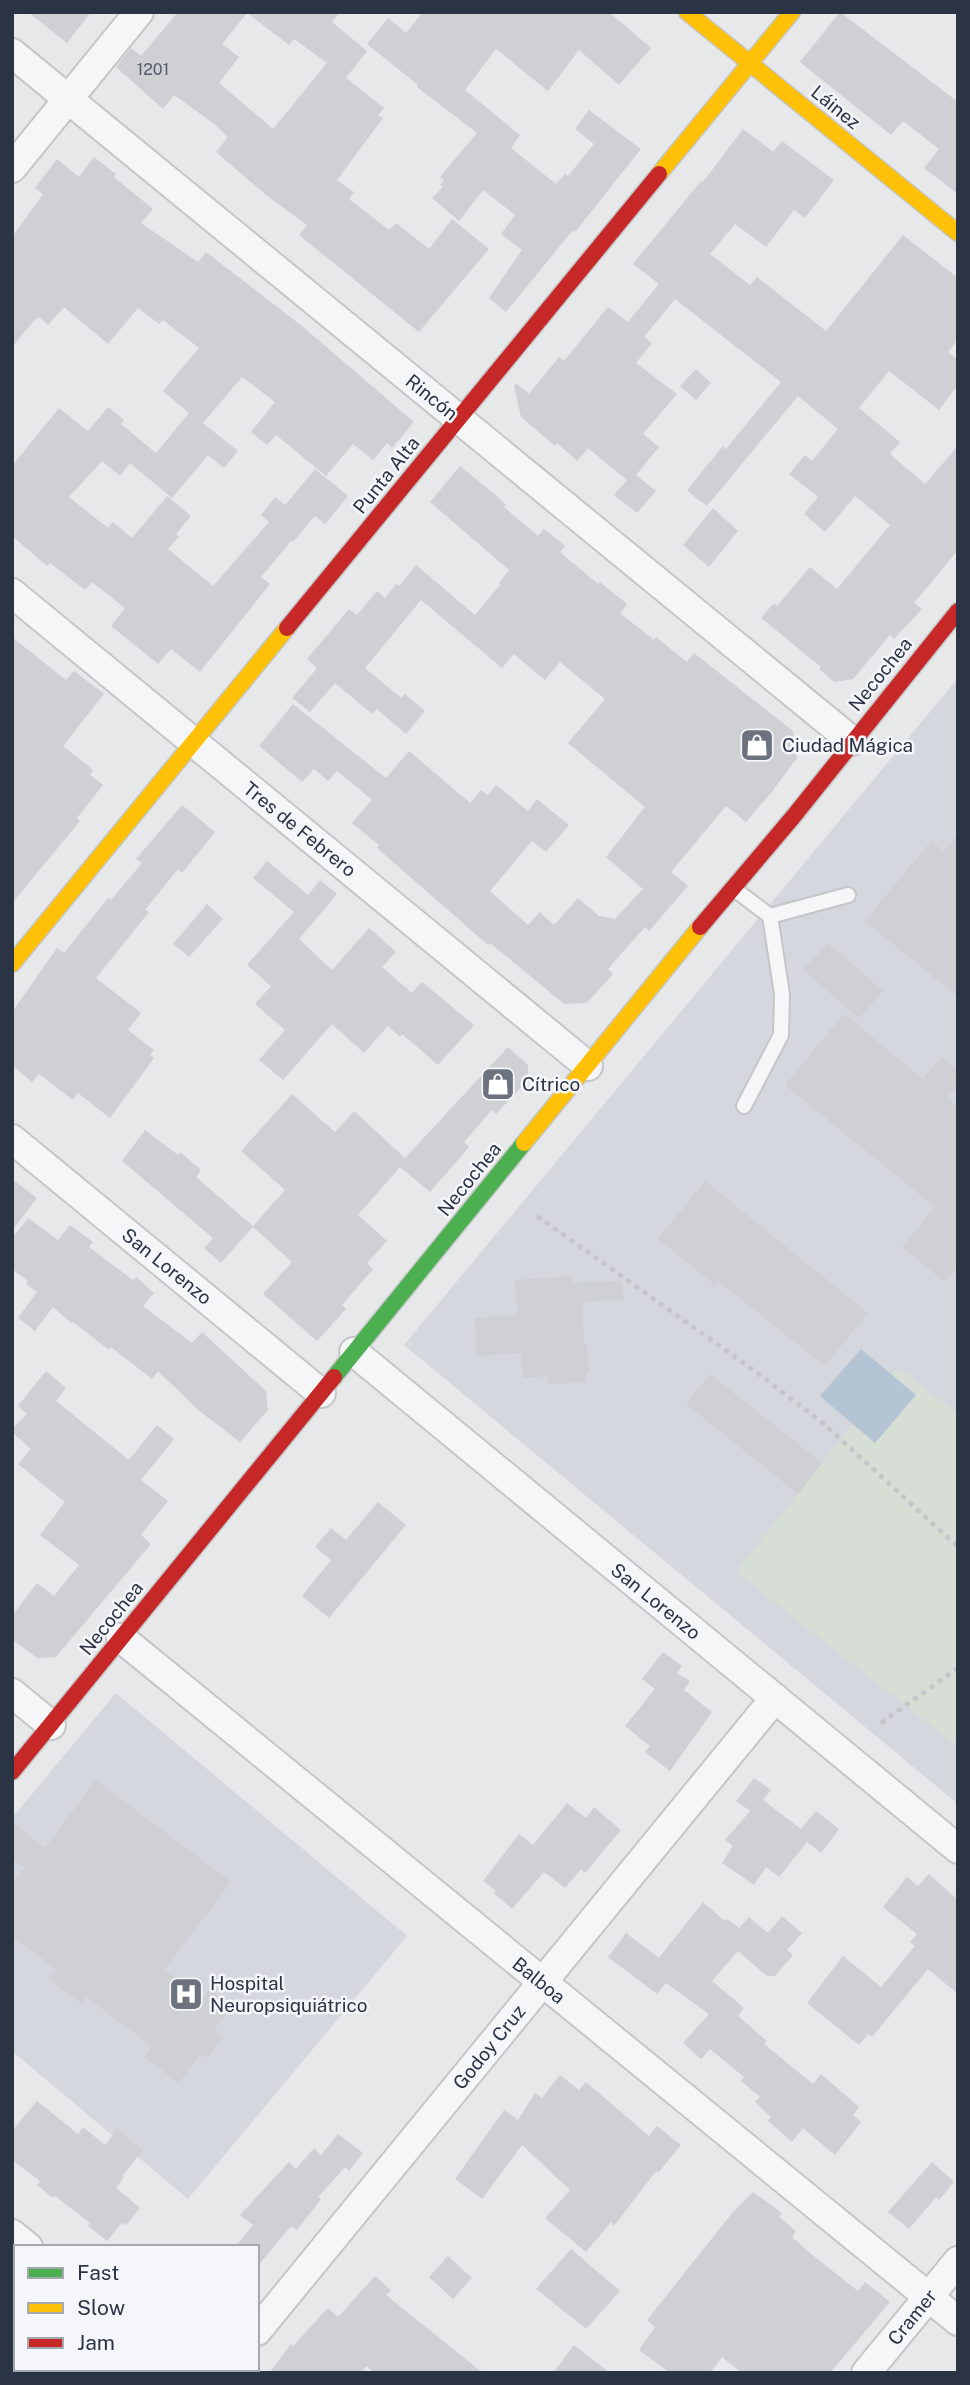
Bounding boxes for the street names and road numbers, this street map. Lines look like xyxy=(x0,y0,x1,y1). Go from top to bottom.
street label: Láinez xyxy=(807,81,865,133)
street label: Rincón xyxy=(402,369,462,425)
street label: Punta Alta xyxy=(348,432,424,518)
street label: Necochea xyxy=(844,633,916,715)
street label: Tres de Febrero xyxy=(239,777,361,881)
street label: Necochea xyxy=(433,1138,505,1220)
street label: San Lorenzo xyxy=(118,1223,216,1309)
street label: San Lorenzo xyxy=(607,1558,705,1644)
street label: Necochea xyxy=(75,1577,147,1659)
street label: Balboa xyxy=(508,1952,570,2008)
street label: Godoy Cruz xyxy=(448,2000,530,2094)
street label: Cramer xyxy=(883,2285,941,2349)

